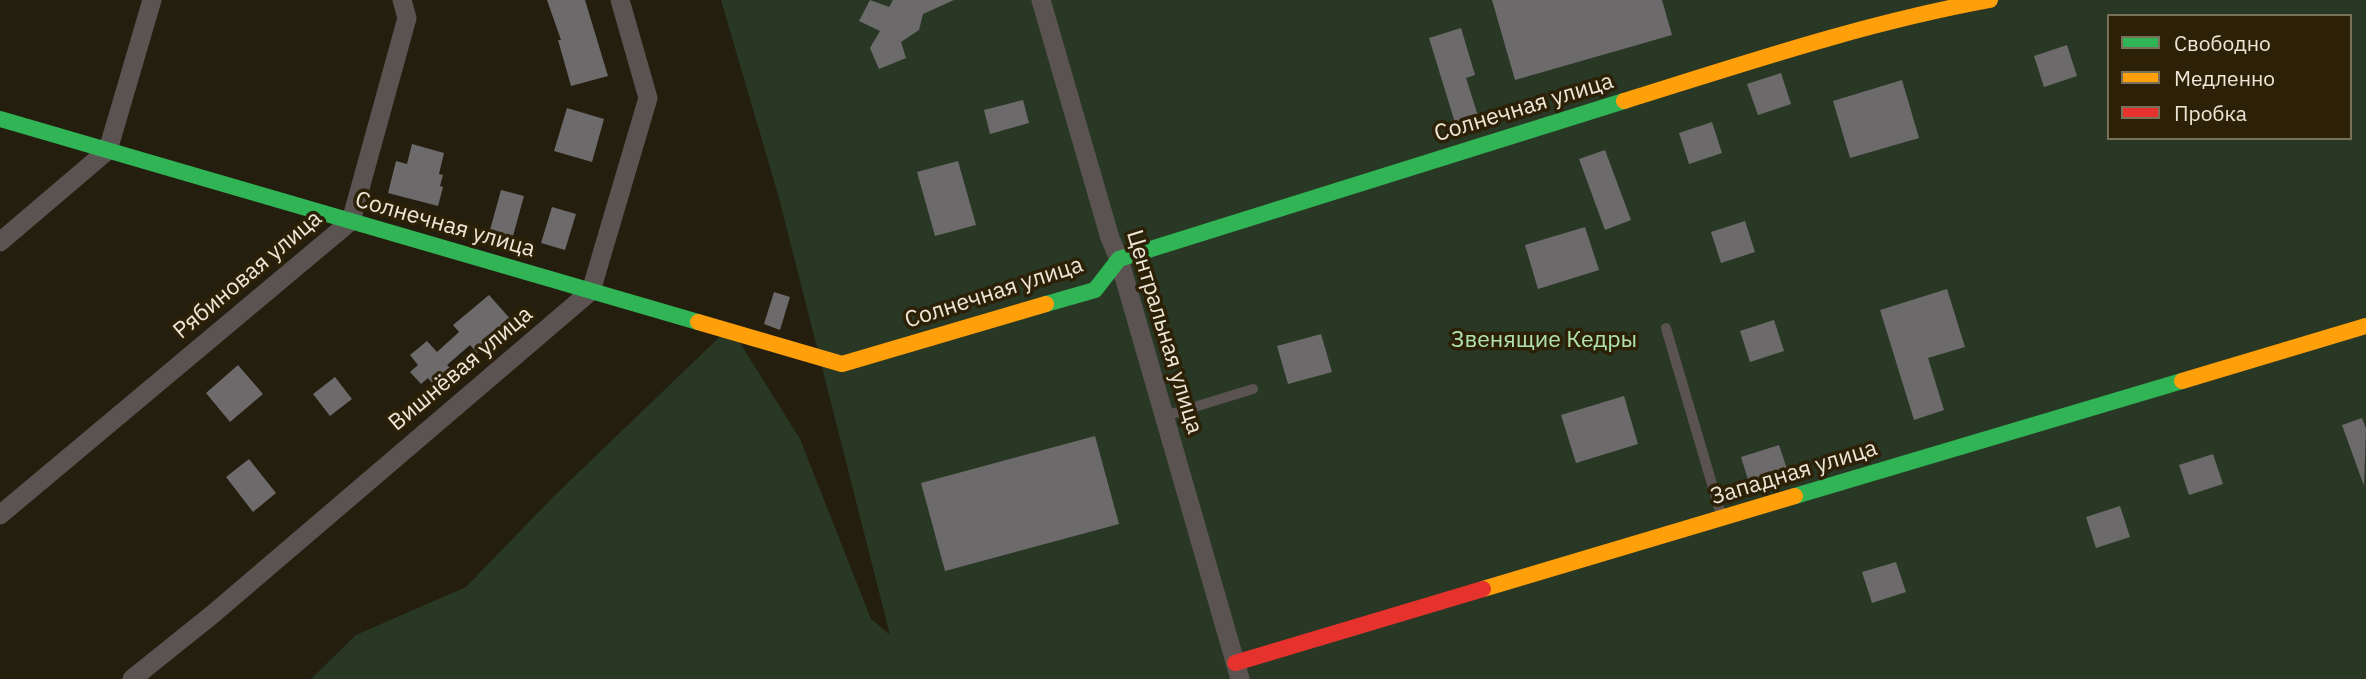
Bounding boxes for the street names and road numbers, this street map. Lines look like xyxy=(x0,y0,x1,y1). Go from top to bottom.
street label: Солнечная улица xyxy=(1431,68,1617,148)
street label: Солнечная улица xyxy=(352,186,538,264)
street label: Рябиновая улица xyxy=(168,205,328,345)
street label: Центральная улица xyxy=(1120,227,1208,437)
street label: Солнечная улица xyxy=(901,251,1087,335)
street label: Вишнёвая улица xyxy=(383,301,539,437)
street label: Западная улица xyxy=(1707,435,1881,511)

